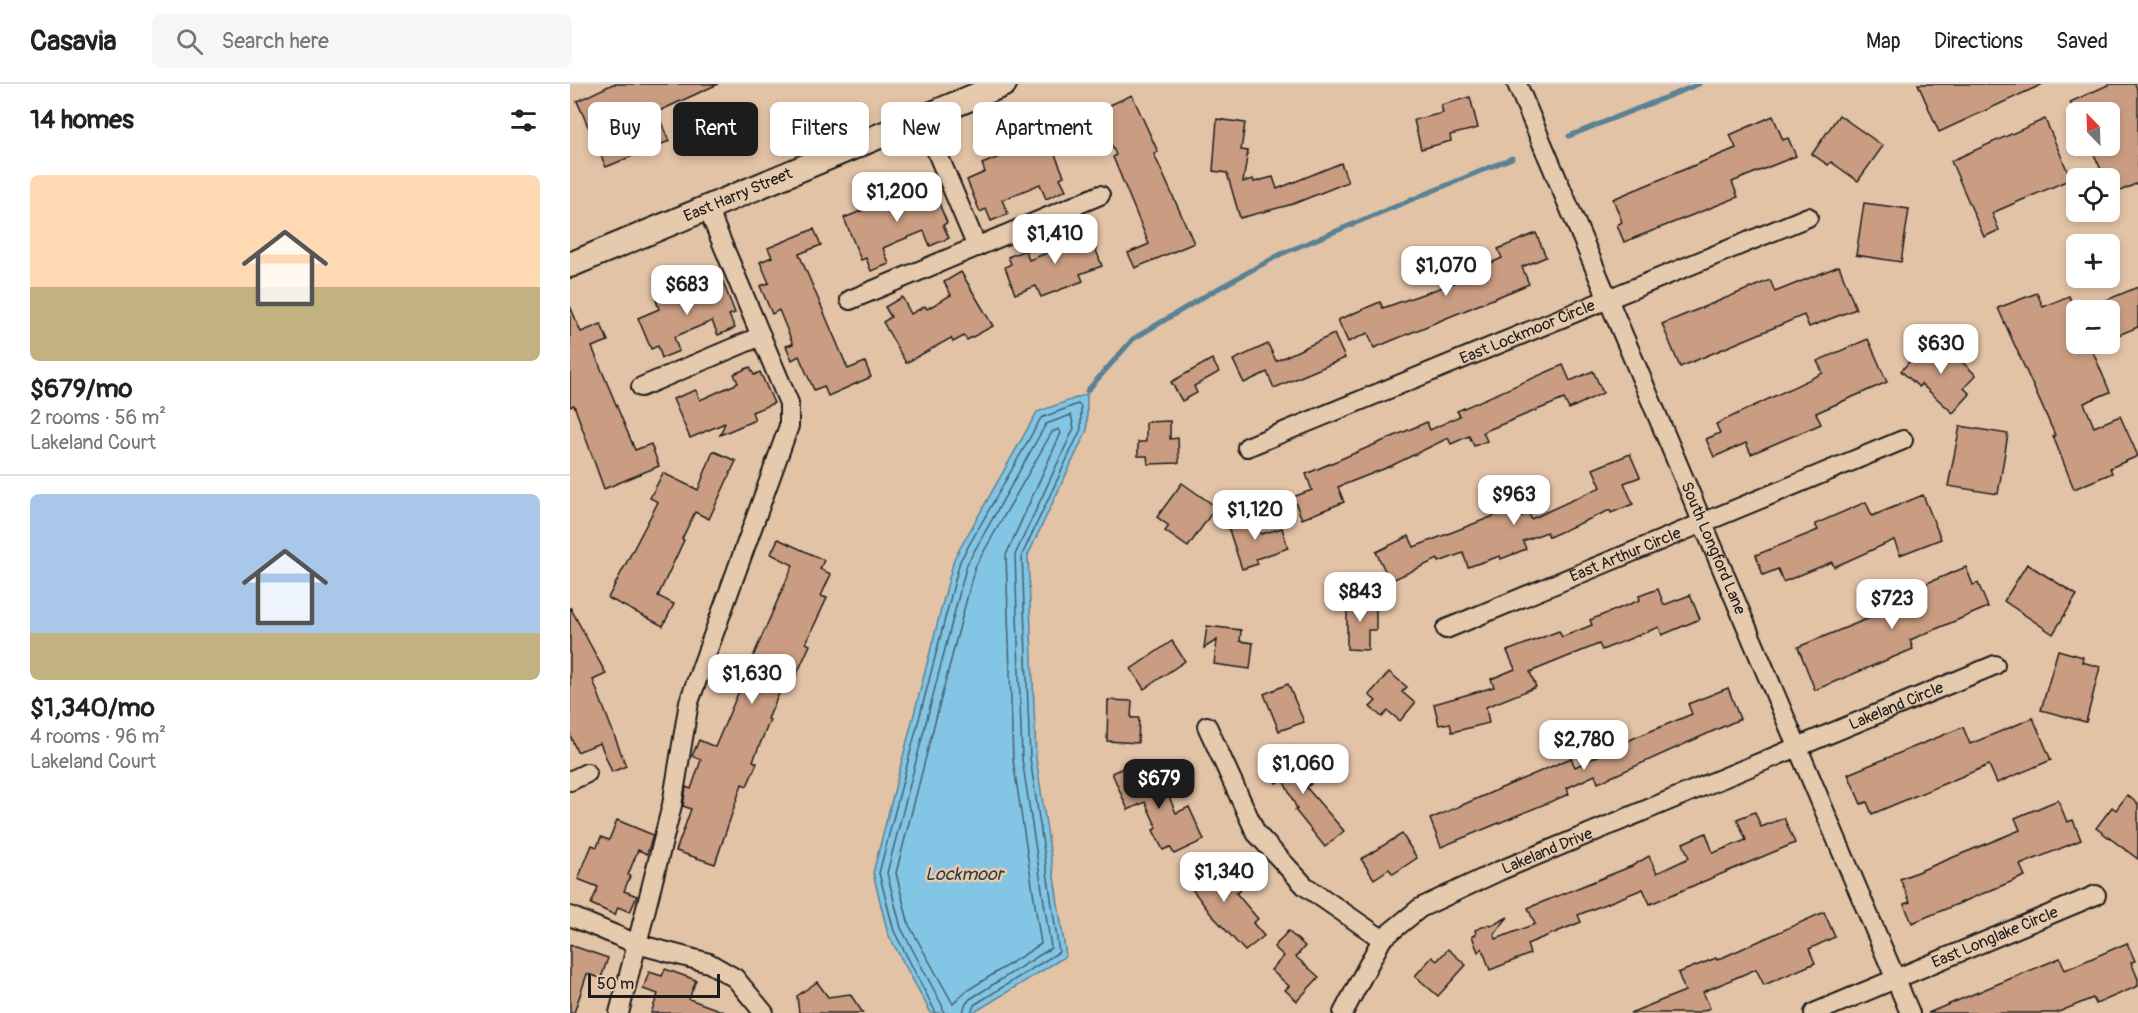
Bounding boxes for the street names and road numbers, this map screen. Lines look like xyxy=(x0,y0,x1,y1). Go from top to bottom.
street label: East Harry Street xyxy=(681,163,796,226)
street label: East Lockmoor Circle xyxy=(1457,295,1598,369)
street label: South Longford Lane xyxy=(1677,479,1750,617)
street label: East Arthur Circle xyxy=(1567,523,1684,587)
street label: Lakeland Circle xyxy=(1846,677,1947,735)
street label: Lakeland Drive xyxy=(1499,823,1596,879)
street label: East Longlake Circle xyxy=(1929,902,2061,973)

